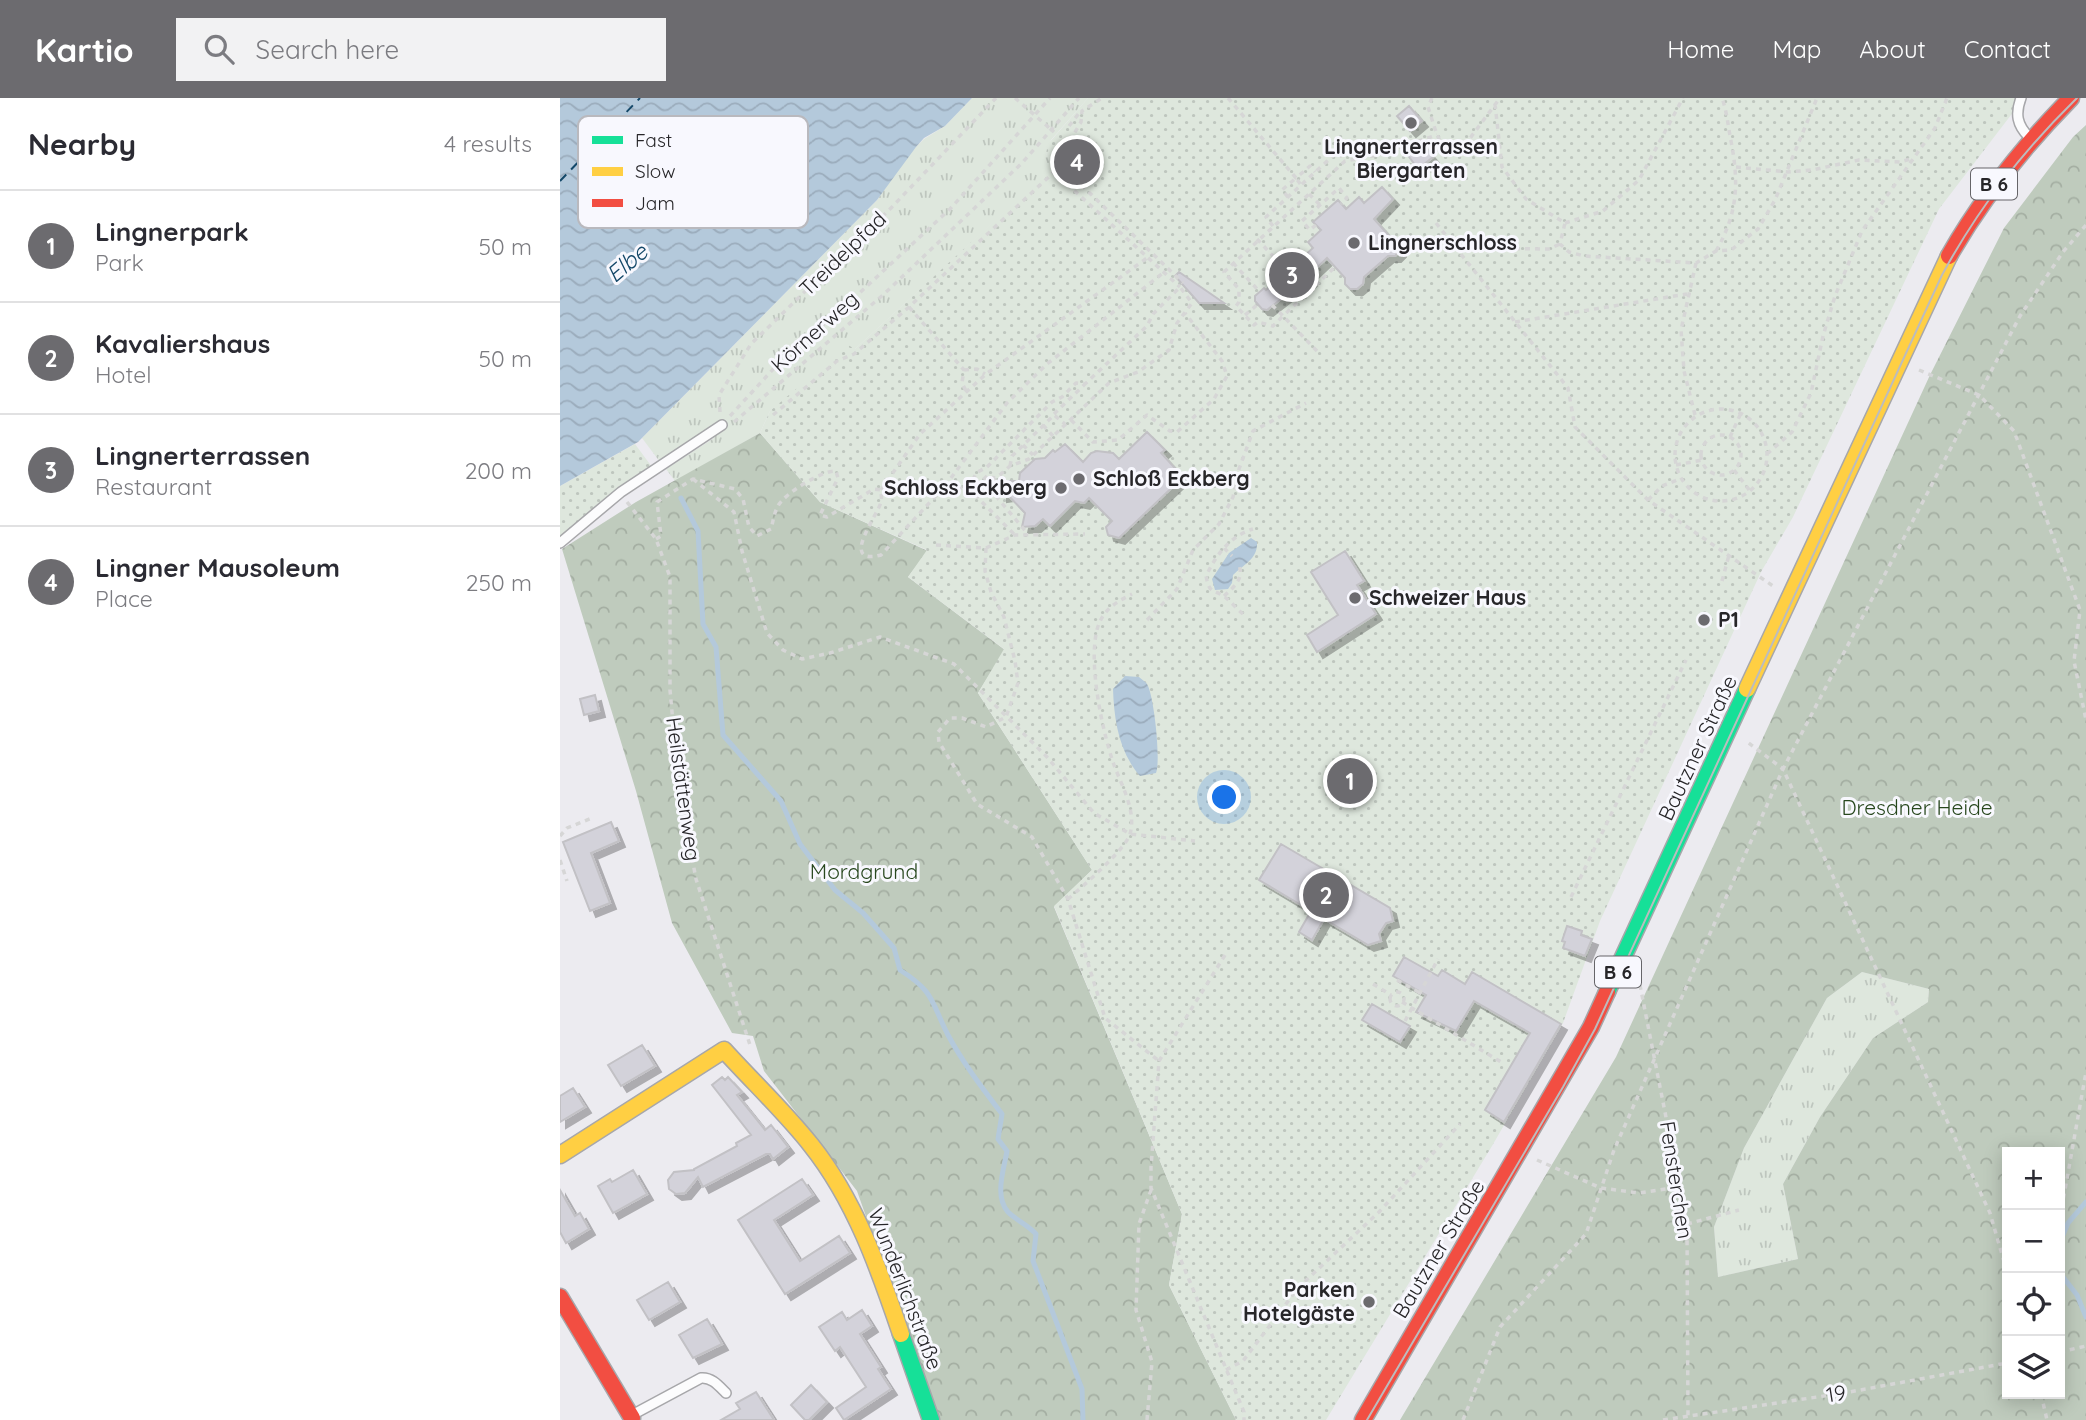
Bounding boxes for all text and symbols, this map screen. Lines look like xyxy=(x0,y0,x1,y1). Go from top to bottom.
search box xyxy=(176,18,666,81)
text: Kartio xyxy=(35,29,134,70)
icon: search xyxy=(200,30,238,68)
text: Search here xyxy=(256,33,399,66)
text: Home xyxy=(1667,34,1734,64)
text: Map xyxy=(1772,34,1821,64)
text: About xyxy=(1859,34,1926,64)
text: Contact xyxy=(1964,34,2051,64)
marker: Lingnerterrassen Biergarten xyxy=(1403,115,1419,131)
legend xyxy=(578,116,808,228)
text: Nearby xyxy=(28,125,136,163)
text: Fast xyxy=(635,128,672,152)
text: 4 results xyxy=(444,129,532,158)
place label: Lingnerterrassen Biergarten xyxy=(1324,133,1498,183)
pin: 4 xyxy=(1054,136,1100,188)
text: Slow xyxy=(635,159,676,183)
road number: B 6 xyxy=(1971,169,2017,200)
text: Jam xyxy=(635,191,675,215)
street label: Treidelpfad xyxy=(794,206,891,301)
text: Lingnerpark xyxy=(95,215,249,248)
place label: Lingnerschloss xyxy=(1368,229,1517,255)
text: 1 xyxy=(47,232,55,261)
text: 50 m xyxy=(479,232,532,261)
marker: Lingnerschloss xyxy=(1346,235,1362,251)
water label: Elbe xyxy=(600,236,654,288)
text: Park xyxy=(95,248,144,277)
pin: 3 xyxy=(1269,249,1315,301)
street label: Körnerweg xyxy=(765,285,863,377)
text: Kavaliershaus xyxy=(95,327,270,360)
text: 2 xyxy=(44,344,58,373)
text: 50 m xyxy=(479,344,532,373)
text: Hotel xyxy=(95,360,151,389)
text: Lingnerterrassen xyxy=(95,439,310,472)
text: 3 xyxy=(45,456,57,485)
text: 200 m xyxy=(465,456,532,485)
place label: Schloß Eckberg xyxy=(1093,465,1250,491)
marker: Schloß Eckberg xyxy=(1071,471,1087,487)
text: Restaurant xyxy=(95,472,212,501)
place label: Schloss Eckberg xyxy=(884,474,1047,500)
marker: Schloss Eckberg xyxy=(1053,480,1069,496)
text: Lingner Mausoleum xyxy=(95,551,340,584)
text: 4 xyxy=(44,568,58,597)
text: 250 m xyxy=(466,568,532,597)
text: Place xyxy=(95,584,153,613)
place label: Schweizer Haus xyxy=(1369,584,1526,610)
marker: Schweizer Haus xyxy=(1347,590,1363,606)
place label: P1 xyxy=(1718,606,1739,632)
marker: P1 xyxy=(1696,612,1712,628)
street label: Bautzner Straße xyxy=(1652,671,1742,824)
street label: Heilstättenweg xyxy=(661,715,707,862)
pin: 1 xyxy=(1327,755,1373,807)
your location xyxy=(1207,780,1241,814)
park label: Dresdner Heide xyxy=(1841,794,1993,820)
park label: Mordgrund xyxy=(810,858,918,884)
pin: 2 xyxy=(1303,869,1349,921)
road number: B 6 xyxy=(1595,957,1641,988)
street label: Fensterchen xyxy=(1655,1119,1699,1241)
map controls xyxy=(2002,1147,2065,1399)
button: + xyxy=(2002,1147,2065,1210)
street label: Bautzner Straße xyxy=(1387,1174,1490,1323)
street label: Wunderlichstraße xyxy=(863,1204,949,1373)
button: − xyxy=(2002,1210,2065,1273)
button: locate xyxy=(2002,1273,2065,1336)
place label: Parken Hotelgäste xyxy=(1243,1276,1355,1326)
marker: Parken Hotelgäste xyxy=(1361,1294,1377,1310)
button: layers xyxy=(2002,1336,2065,1399)
street label: 19 xyxy=(1824,1379,1848,1407)

